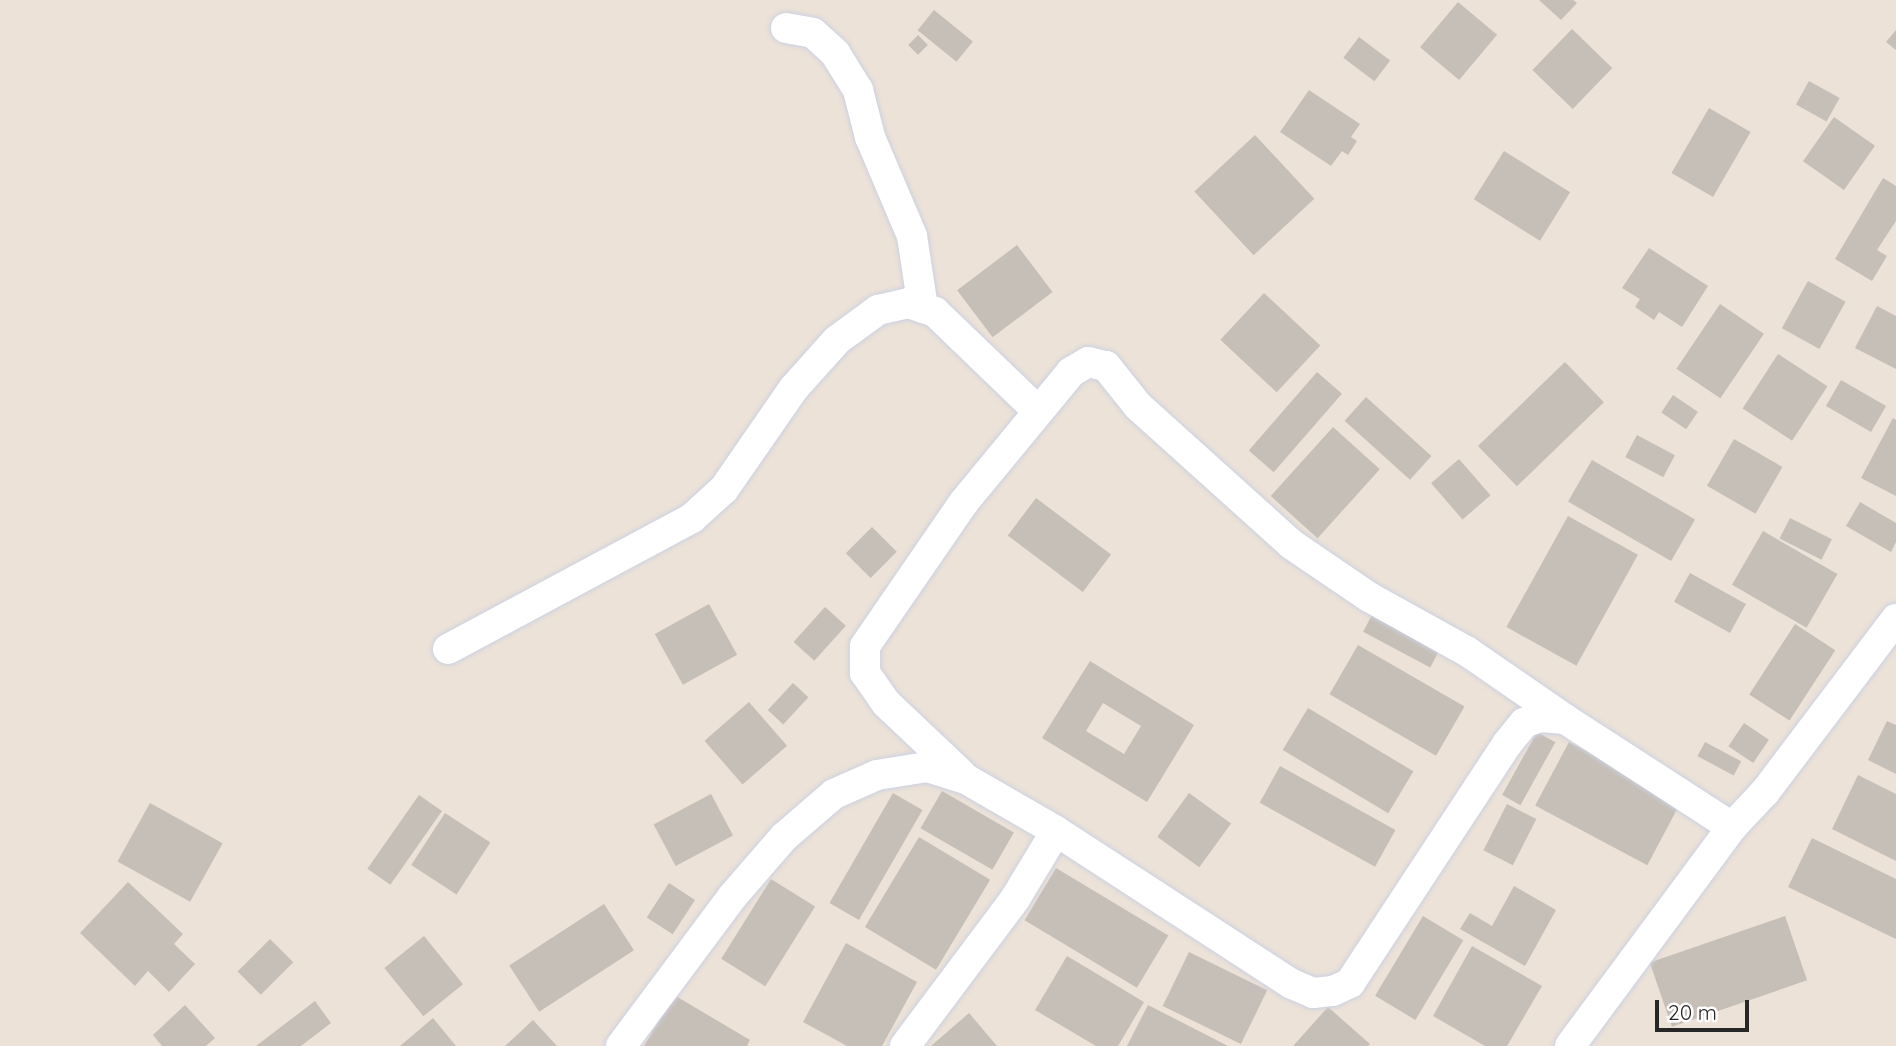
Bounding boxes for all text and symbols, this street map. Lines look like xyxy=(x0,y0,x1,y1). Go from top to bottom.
scale bar xyxy=(1658,986,1752,1030)
text: 20 m xyxy=(1668,999,1717,1025)

